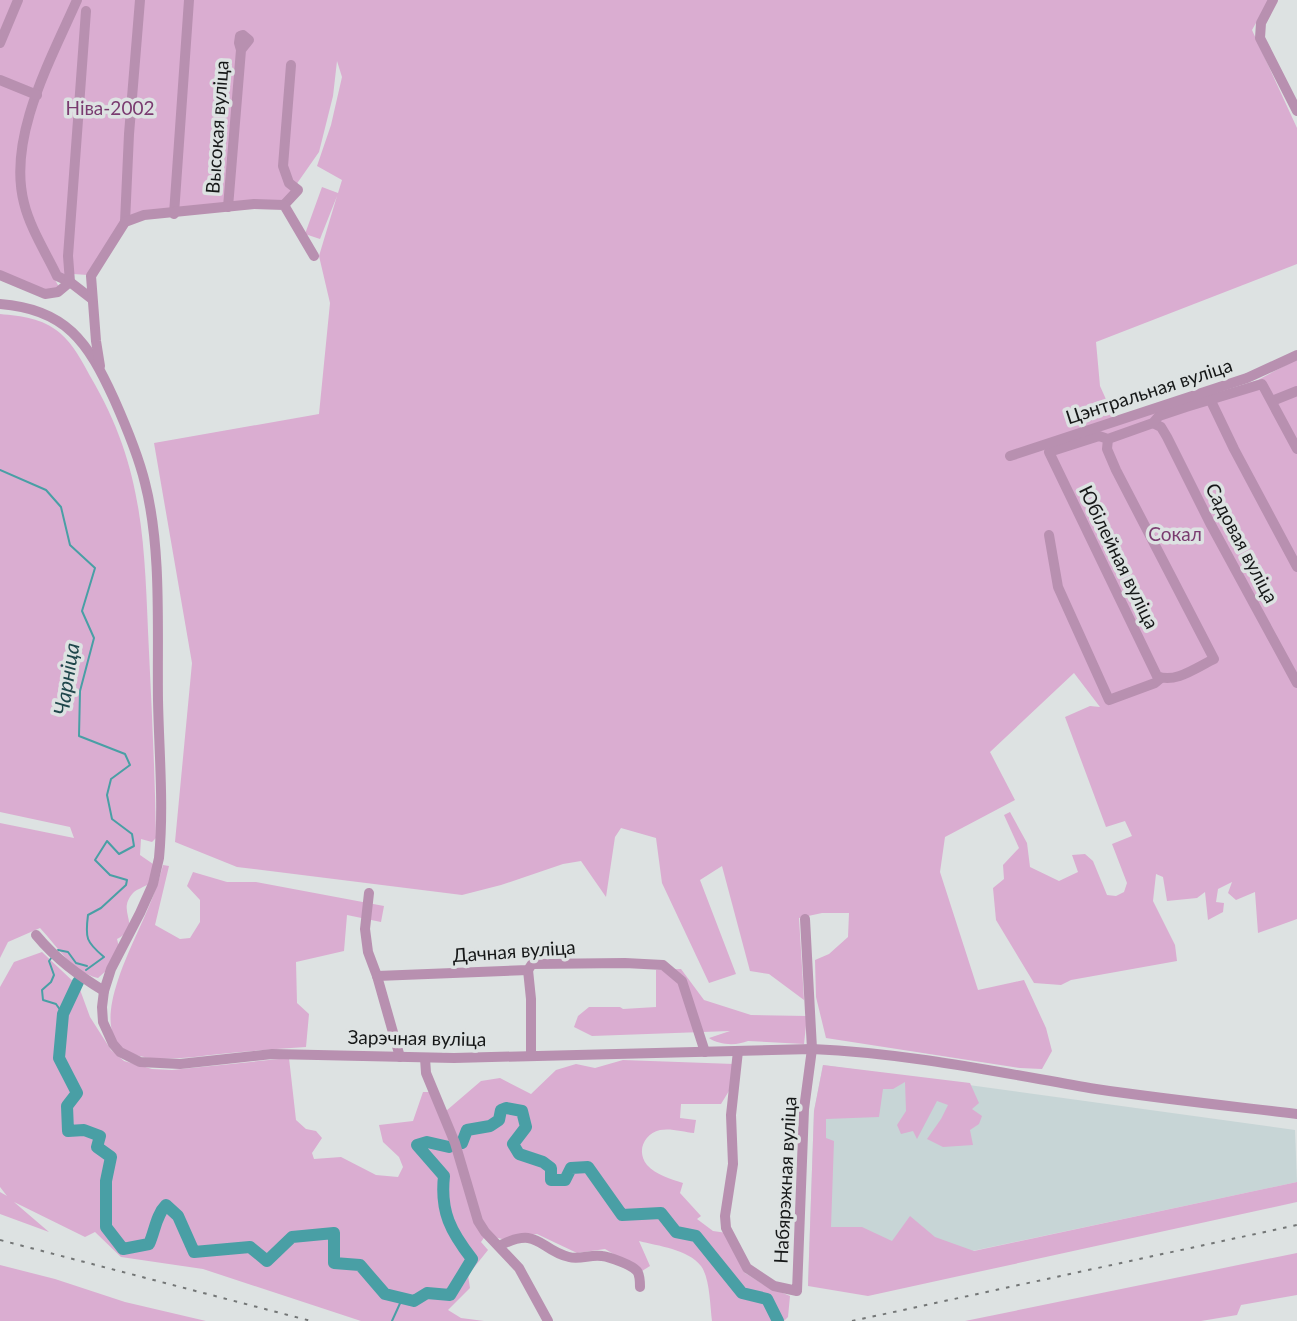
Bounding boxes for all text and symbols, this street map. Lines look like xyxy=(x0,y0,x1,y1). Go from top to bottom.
street label: Высокая вуліца xyxy=(200,59,233,194)
park label: Ніва-2002 xyxy=(66,96,154,119)
street label: Цэнтральная вуліца xyxy=(1063,353,1235,428)
street label: Садовая вуліца xyxy=(1201,479,1284,607)
street label: Юбілейная вуліца xyxy=(1075,481,1164,632)
park label: Сокал xyxy=(1148,522,1202,545)
water label: Чарніца xyxy=(47,641,84,717)
street label: Дачная вуліца xyxy=(452,935,576,966)
street label: Зарэчная вуліца xyxy=(347,1025,487,1050)
street label: Набярэжная вуліца xyxy=(769,1096,800,1264)

